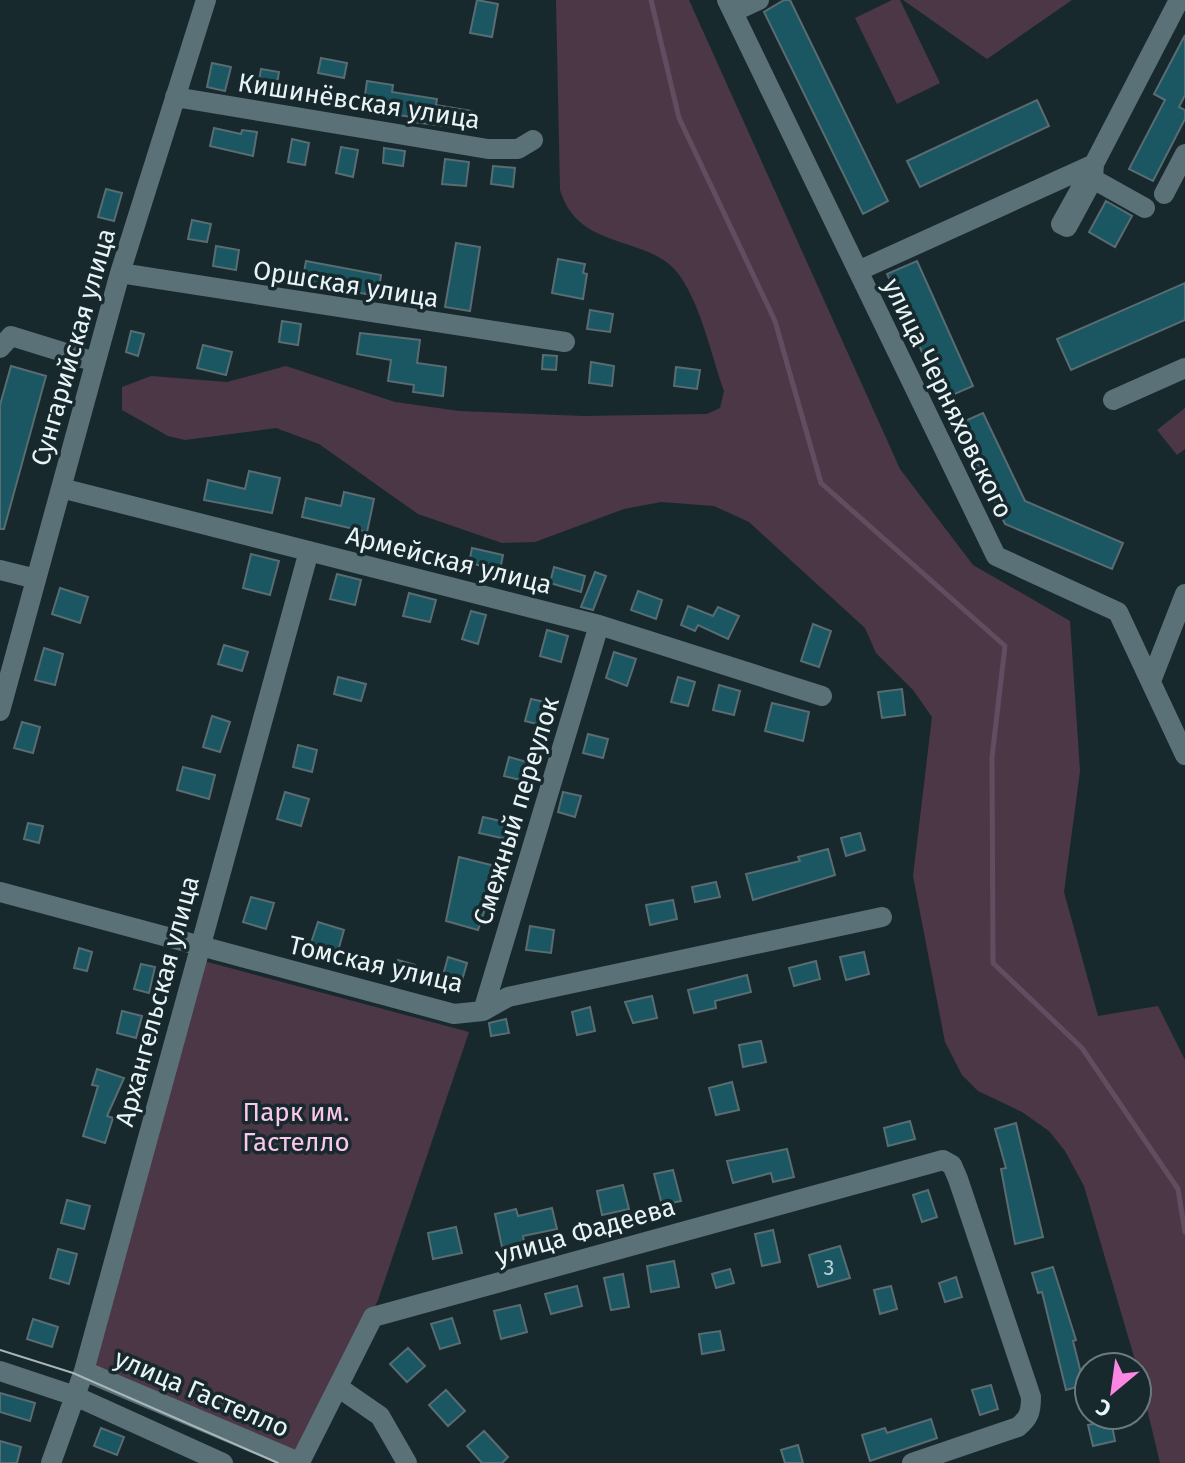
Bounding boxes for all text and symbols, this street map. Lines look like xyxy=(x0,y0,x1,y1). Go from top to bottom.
street label: Кишинёвская улица xyxy=(236,67,482,136)
street label: Сунгарийская улица xyxy=(25,225,122,470)
street label: Оршская улица xyxy=(251,255,441,314)
street label: улица Черняховского xyxy=(876,273,1019,523)
street label: Армейская улица xyxy=(343,520,555,601)
street label: Смежный переулок xyxy=(467,693,566,929)
street label: Архангельская улица xyxy=(109,872,206,1130)
street label: Томская улица xyxy=(286,929,466,1000)
park label: Парк им. Гастелло xyxy=(242,1097,350,1158)
street label: улица Фадеева xyxy=(492,1191,679,1272)
house number: 3 xyxy=(824,1254,834,1281)
street label: улица Гастелло xyxy=(110,1343,294,1444)
north arrow xyxy=(1073,1351,1153,1431)
text: С xyxy=(1091,1393,1116,1423)

